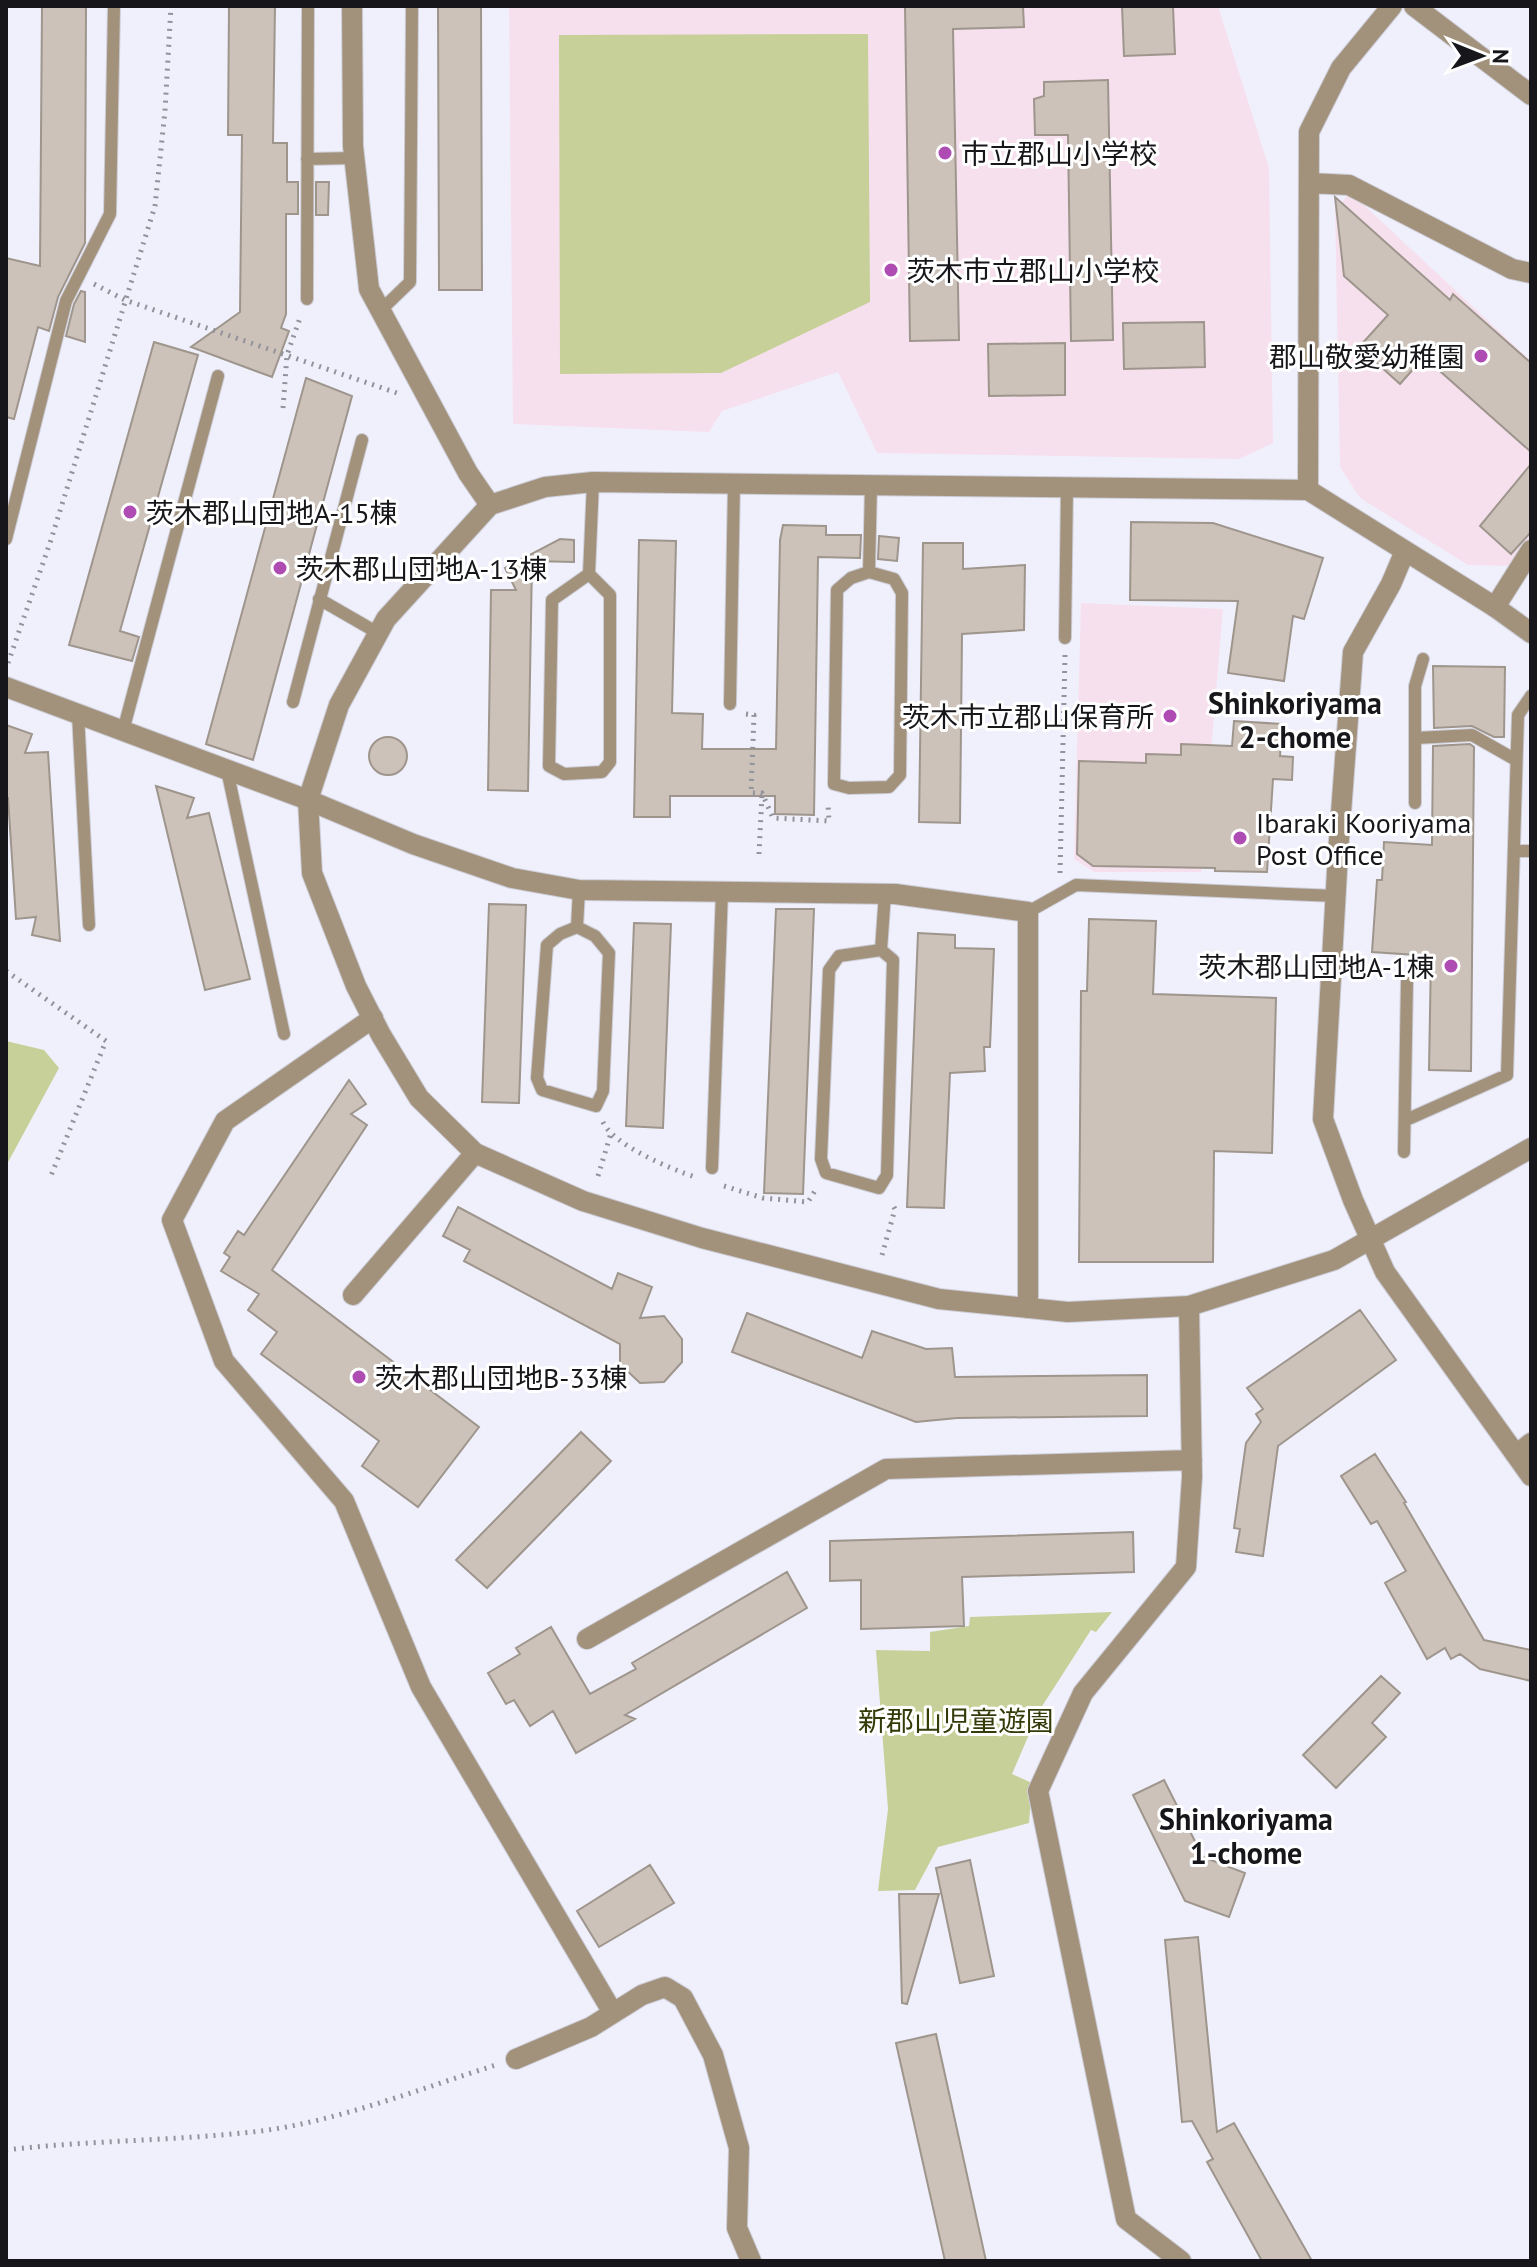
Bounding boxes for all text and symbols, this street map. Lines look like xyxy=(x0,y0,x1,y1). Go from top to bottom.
north arrow xyxy=(1441,16,1521,96)
text: N xyxy=(1487,49,1515,64)
place label: 市立郡山小学校 xyxy=(961,135,1157,172)
marker: 市立郡山小学校 xyxy=(936,144,954,162)
place label: 茨木市立郡山小学校 xyxy=(907,252,1159,289)
marker: 茨木市立郡山小学校 xyxy=(882,261,900,279)
place label: 郡山敬愛幼稚園 xyxy=(1269,338,1465,375)
marker: 郡山敬愛幼稚園 xyxy=(1472,347,1490,365)
place label: 茨木郡山団地A-15棟 xyxy=(146,494,398,531)
marker: 茨木郡山団地A-15棟 xyxy=(121,503,139,521)
place label: 茨木郡山団地A-13棟 xyxy=(296,550,548,587)
marker: 茨木郡山団地A-13棟 xyxy=(271,559,289,577)
district label: Shinkoriyama 2-chome xyxy=(1208,683,1382,756)
place label: 茨木市立郡山保育所 xyxy=(902,698,1154,735)
marker: 茨木市立郡山保育所 xyxy=(1161,707,1179,725)
place label: Ibaraki Kooriyama Post Office xyxy=(1256,804,1471,873)
marker: Ibaraki Kooriyama Post Office xyxy=(1231,829,1249,847)
place label: 茨木郡山団地A-1棟 xyxy=(1198,948,1435,985)
marker: 茨木郡山団地A-1棟 xyxy=(1442,957,1460,975)
place label: 茨木郡山団地B-33棟 xyxy=(375,1359,628,1396)
marker: 茨木郡山団地B-33棟 xyxy=(350,1368,368,1386)
park label: 新郡山児童遊園 xyxy=(858,1702,1054,1739)
district label: Shinkoriyama 1-chome xyxy=(1159,1799,1333,1872)

